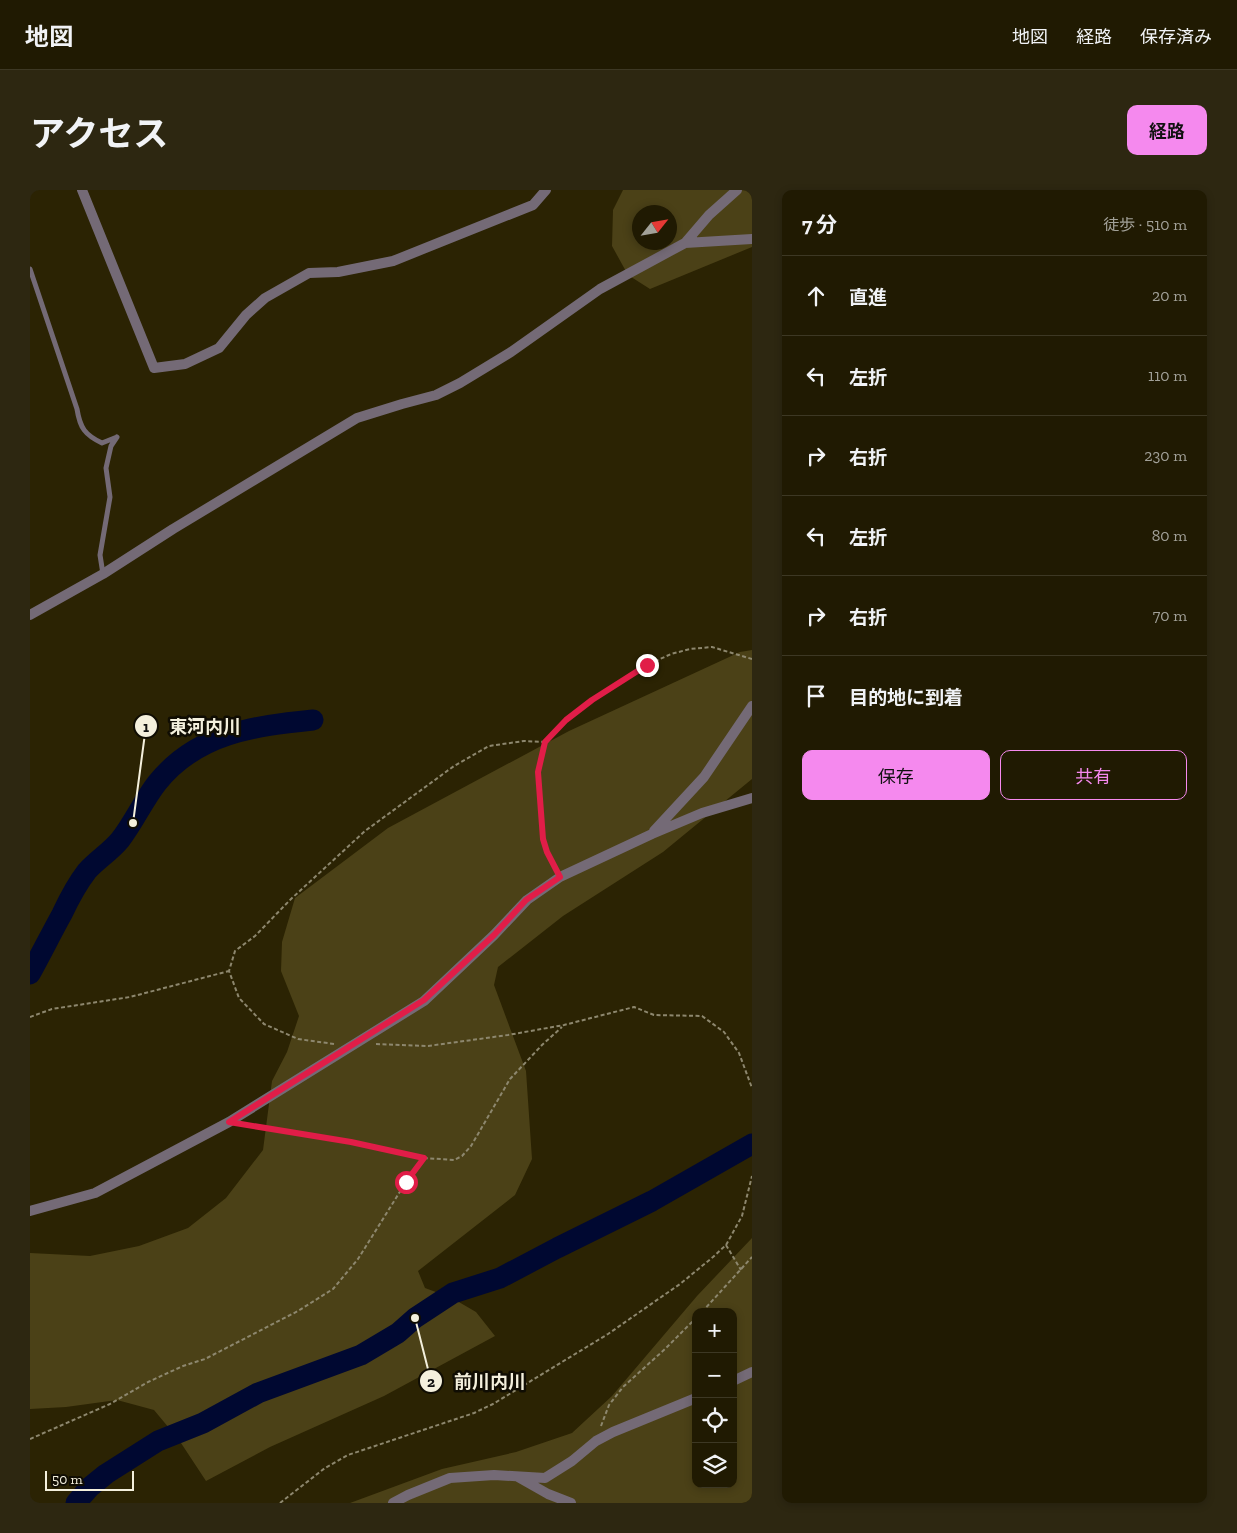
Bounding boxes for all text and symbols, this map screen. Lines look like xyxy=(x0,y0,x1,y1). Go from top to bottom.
text: 地図 xyxy=(25,22,73,51)
text: 地図 xyxy=(1012,26,1048,48)
text: 経路 xyxy=(1076,26,1112,48)
text: 保存済み xyxy=(1140,26,1212,48)
button: 経路 xyxy=(1127,105,1207,155)
text: アクセス xyxy=(30,113,168,155)
north arrow xyxy=(632,205,677,250)
text: 7 分 xyxy=(802,212,837,237)
text: 徒歩 · 510 m xyxy=(1103,215,1187,234)
icon: ahead xyxy=(802,282,830,310)
text: 直進 xyxy=(849,286,887,309)
text: 20 m xyxy=(1152,286,1187,305)
icon: left xyxy=(802,362,830,390)
text: 左折 xyxy=(849,366,887,389)
text: 110 m xyxy=(1148,366,1187,385)
icon: right xyxy=(802,442,830,470)
text: 右折 xyxy=(849,446,887,469)
text: 230 m xyxy=(1144,446,1187,465)
icon: left xyxy=(802,522,830,550)
text: 左折 xyxy=(849,526,887,549)
text: 80 m xyxy=(1152,526,1187,545)
icon: right xyxy=(802,602,830,630)
text: 右折 xyxy=(849,606,887,629)
text: 70 m xyxy=(1153,606,1187,625)
route end xyxy=(636,654,659,677)
icon: arrive xyxy=(802,682,830,710)
text: 目的地に到着 xyxy=(849,686,963,709)
callout: 東河内川 xyxy=(134,710,251,743)
text: 東河内川 xyxy=(169,716,241,738)
text: 1 xyxy=(143,718,149,736)
button: 保存 xyxy=(802,750,990,800)
button: 共有 xyxy=(1000,750,1187,800)
route start xyxy=(395,1171,418,1194)
map controls xyxy=(692,1308,737,1488)
button: + xyxy=(692,1308,737,1353)
button: − xyxy=(692,1353,737,1398)
callout: 前川内川 xyxy=(419,1365,536,1398)
text: 前川内川 xyxy=(454,1371,526,1393)
text: 2 xyxy=(427,1373,435,1391)
button: locate xyxy=(692,1398,737,1443)
button: layers xyxy=(692,1443,737,1488)
scale bar xyxy=(45,1468,134,1491)
text: 50 m xyxy=(52,1471,83,1488)

